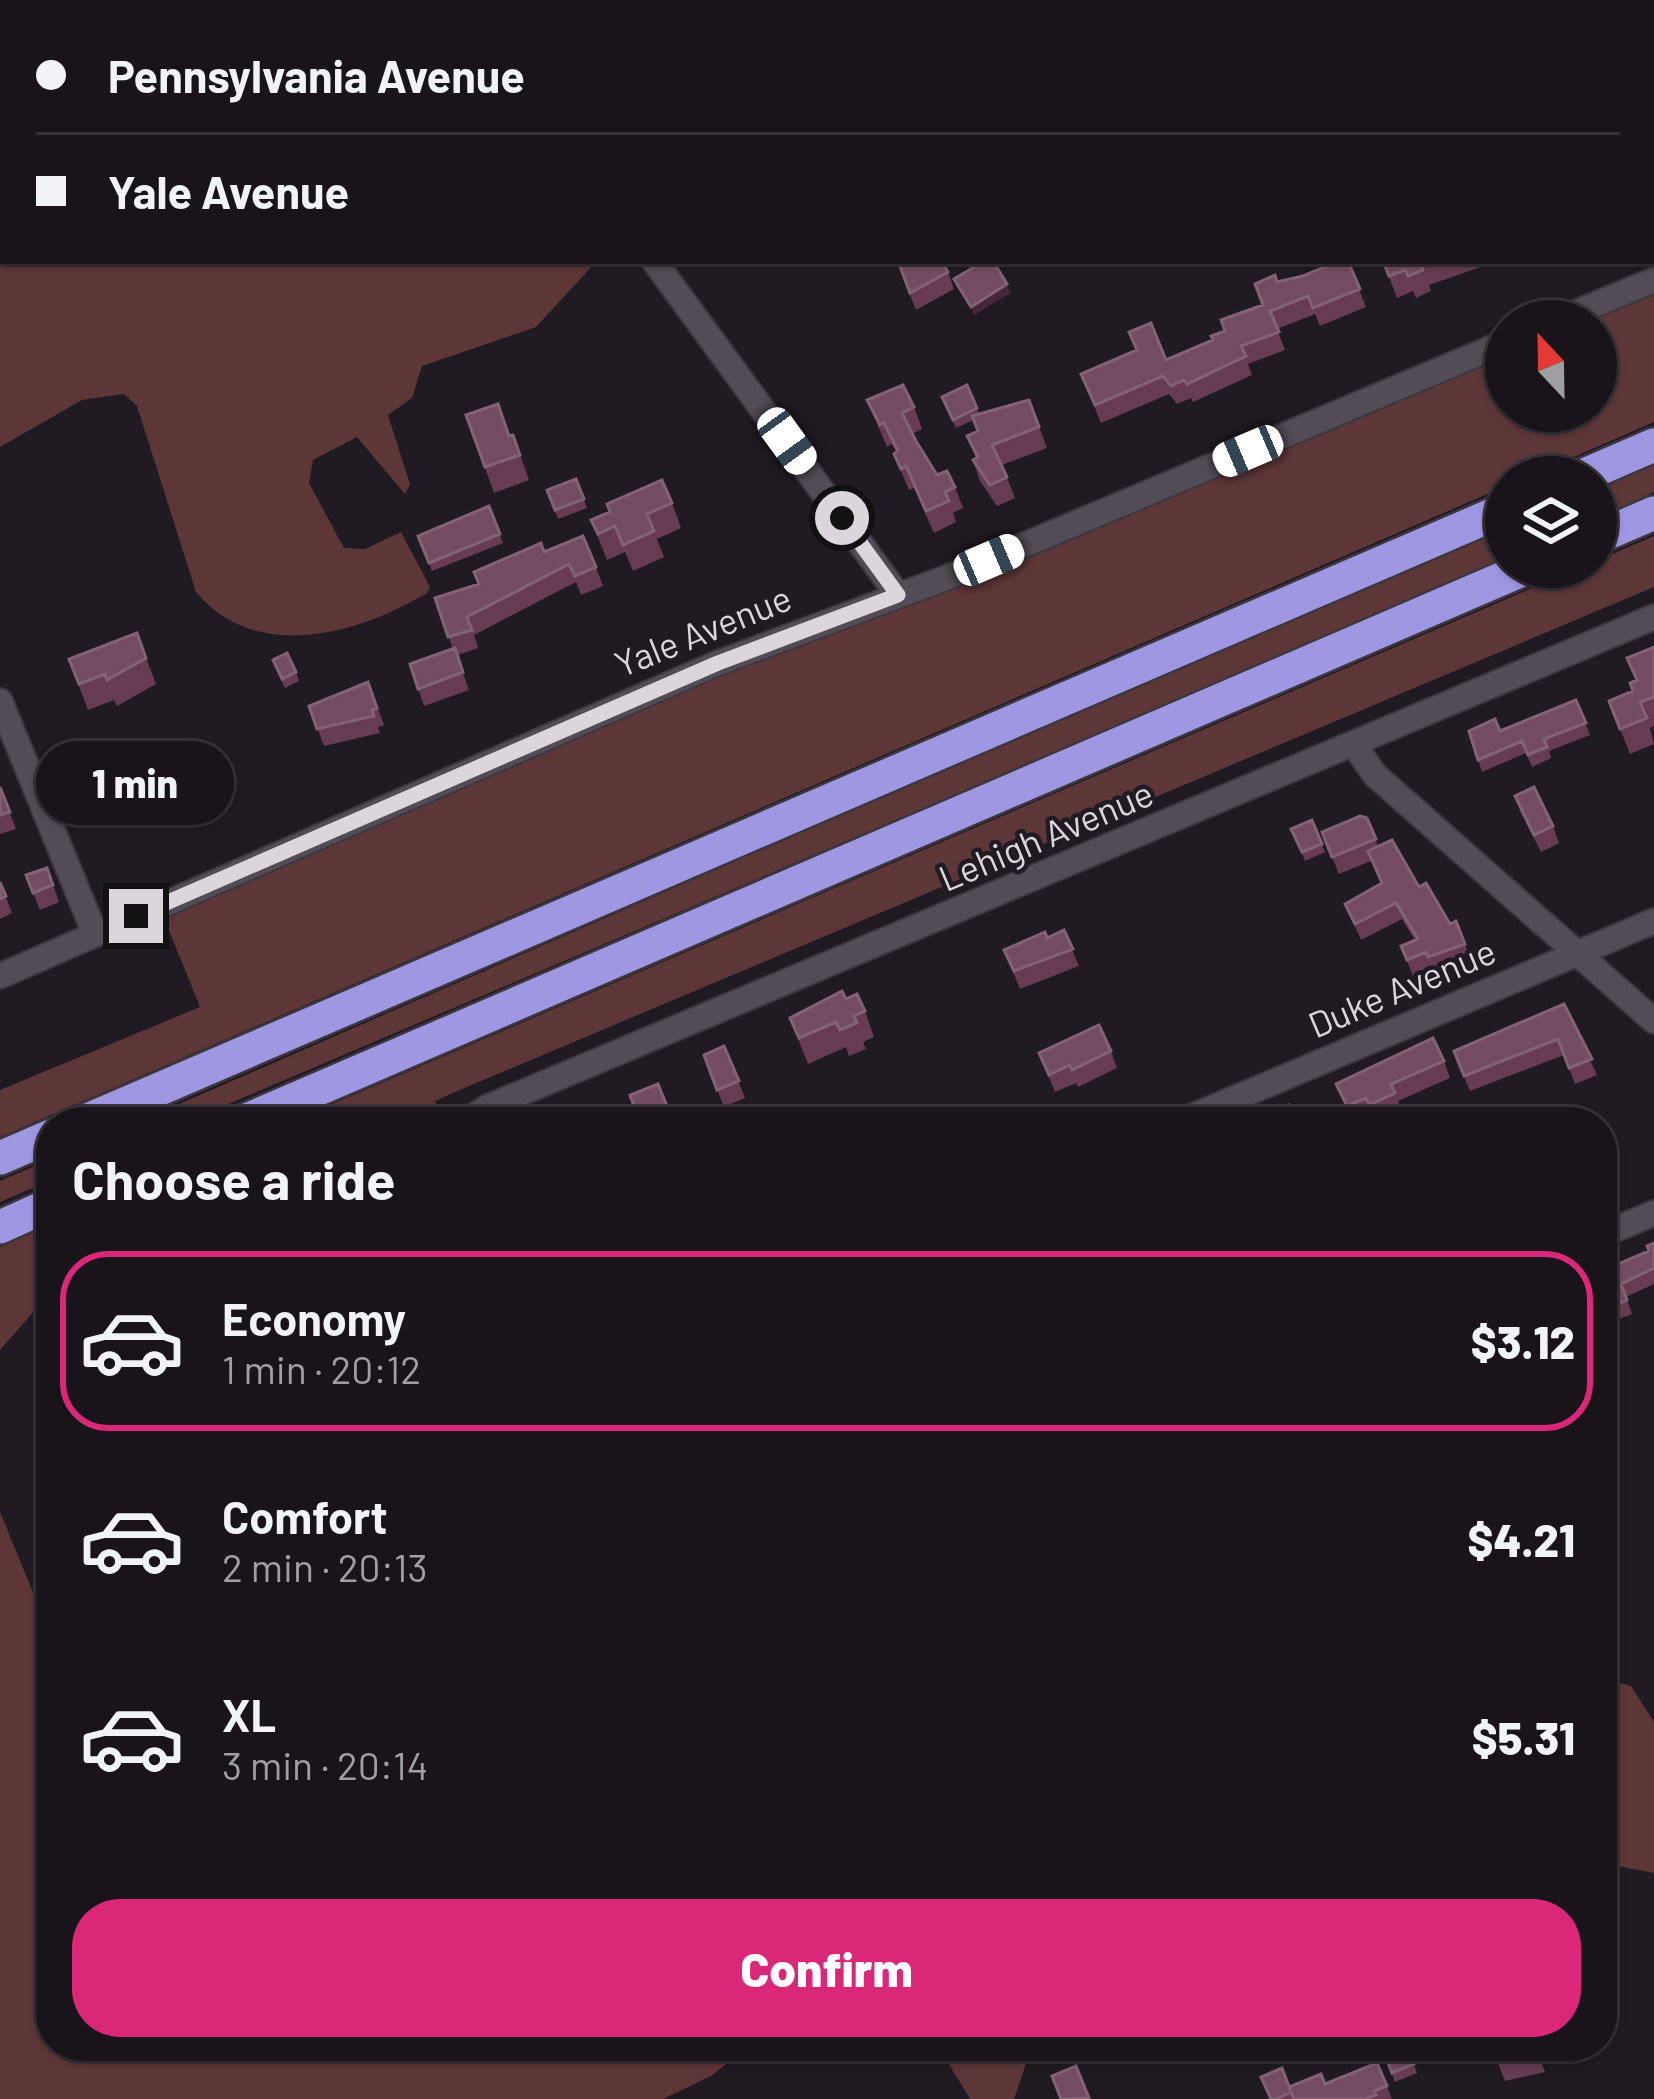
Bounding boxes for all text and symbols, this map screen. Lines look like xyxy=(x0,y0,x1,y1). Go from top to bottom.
text: Pennsylvania Avenue xyxy=(108,48,525,102)
text: Yale Avenue xyxy=(108,164,349,218)
north arrow xyxy=(1485,300,1617,432)
map controls xyxy=(1485,300,1617,588)
car xyxy=(751,401,823,481)
car xyxy=(1208,420,1288,482)
button: layers xyxy=(1485,456,1617,588)
route start xyxy=(815,491,869,545)
car xyxy=(949,529,1029,591)
street label: Yale Avenue xyxy=(608,575,797,684)
callout: 1 min xyxy=(37,742,235,826)
text: 1 min xyxy=(92,759,178,806)
street label: Lehigh Avenue xyxy=(932,770,1159,899)
route end xyxy=(109,889,163,943)
street label: Duke Avenue xyxy=(1301,928,1501,1045)
text: Choose a ride xyxy=(72,1146,396,1211)
icon: car xyxy=(78,1287,186,1395)
text: Economy xyxy=(222,1291,406,1345)
text: $3.12 xyxy=(1471,1314,1575,1368)
text: 1 min · 20:12 xyxy=(222,1345,421,1392)
icon: car xyxy=(78,1485,186,1593)
text: Comfort xyxy=(222,1489,388,1543)
text: $4.21 xyxy=(1468,1512,1575,1566)
text: 2 min · 20:13 xyxy=(222,1543,428,1590)
icon: car xyxy=(78,1683,186,1791)
text: XL xyxy=(222,1687,276,1741)
text: $5.31 xyxy=(1472,1710,1575,1764)
text: 3 min · 20:14 xyxy=(222,1741,428,1788)
button: Confirm xyxy=(72,1899,1581,2037)

